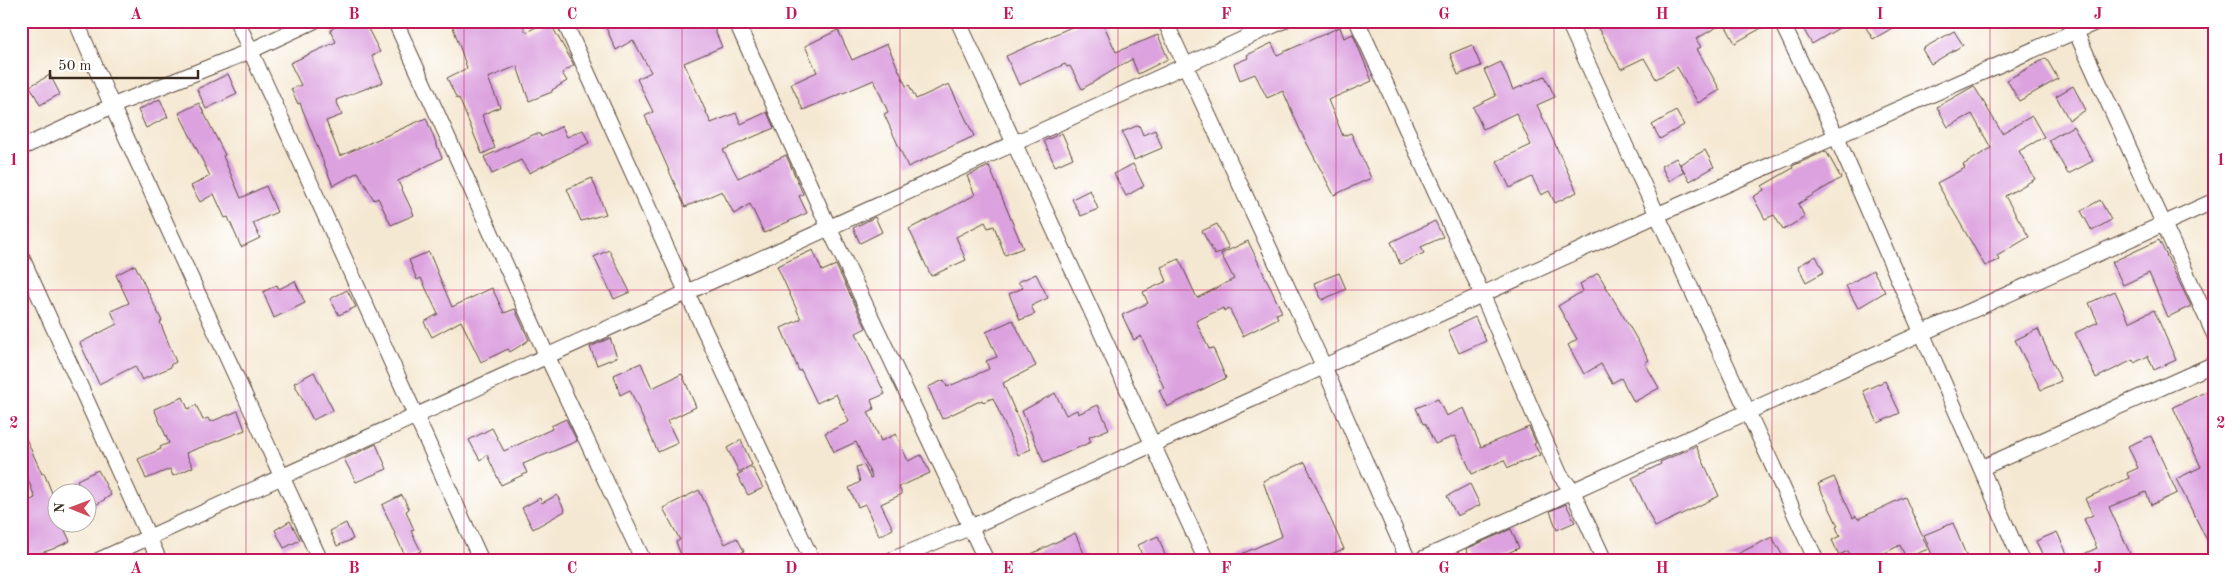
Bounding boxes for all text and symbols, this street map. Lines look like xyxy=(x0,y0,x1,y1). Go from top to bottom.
text: A xyxy=(130,7,142,23)
text: B xyxy=(348,7,360,23)
text: C xyxy=(567,7,577,23)
text: D xyxy=(785,7,797,23)
text: E xyxy=(1002,7,1014,23)
text: F xyxy=(1221,7,1232,23)
text: G xyxy=(1438,7,1450,23)
text: H xyxy=(1655,7,1669,23)
text: I xyxy=(1876,7,1884,23)
text: J xyxy=(2094,7,2103,23)
scale bar xyxy=(50,48,198,80)
text: 50 m xyxy=(58,59,92,74)
text: 1 xyxy=(9,153,19,169)
text: 1 xyxy=(2216,153,2226,169)
text: 2 xyxy=(9,416,19,432)
text: 2 xyxy=(2216,416,2226,432)
north arrow xyxy=(48,484,98,534)
text: N xyxy=(53,502,67,513)
text: A xyxy=(130,561,142,577)
text: B xyxy=(348,561,360,577)
text: C xyxy=(567,561,577,577)
text: D xyxy=(785,561,797,577)
text: E xyxy=(1002,561,1014,577)
text: F xyxy=(1221,561,1232,577)
text: G xyxy=(1438,561,1450,577)
text: H xyxy=(1655,561,1669,577)
text: I xyxy=(1876,561,1884,577)
text: J xyxy=(2094,561,2103,577)

